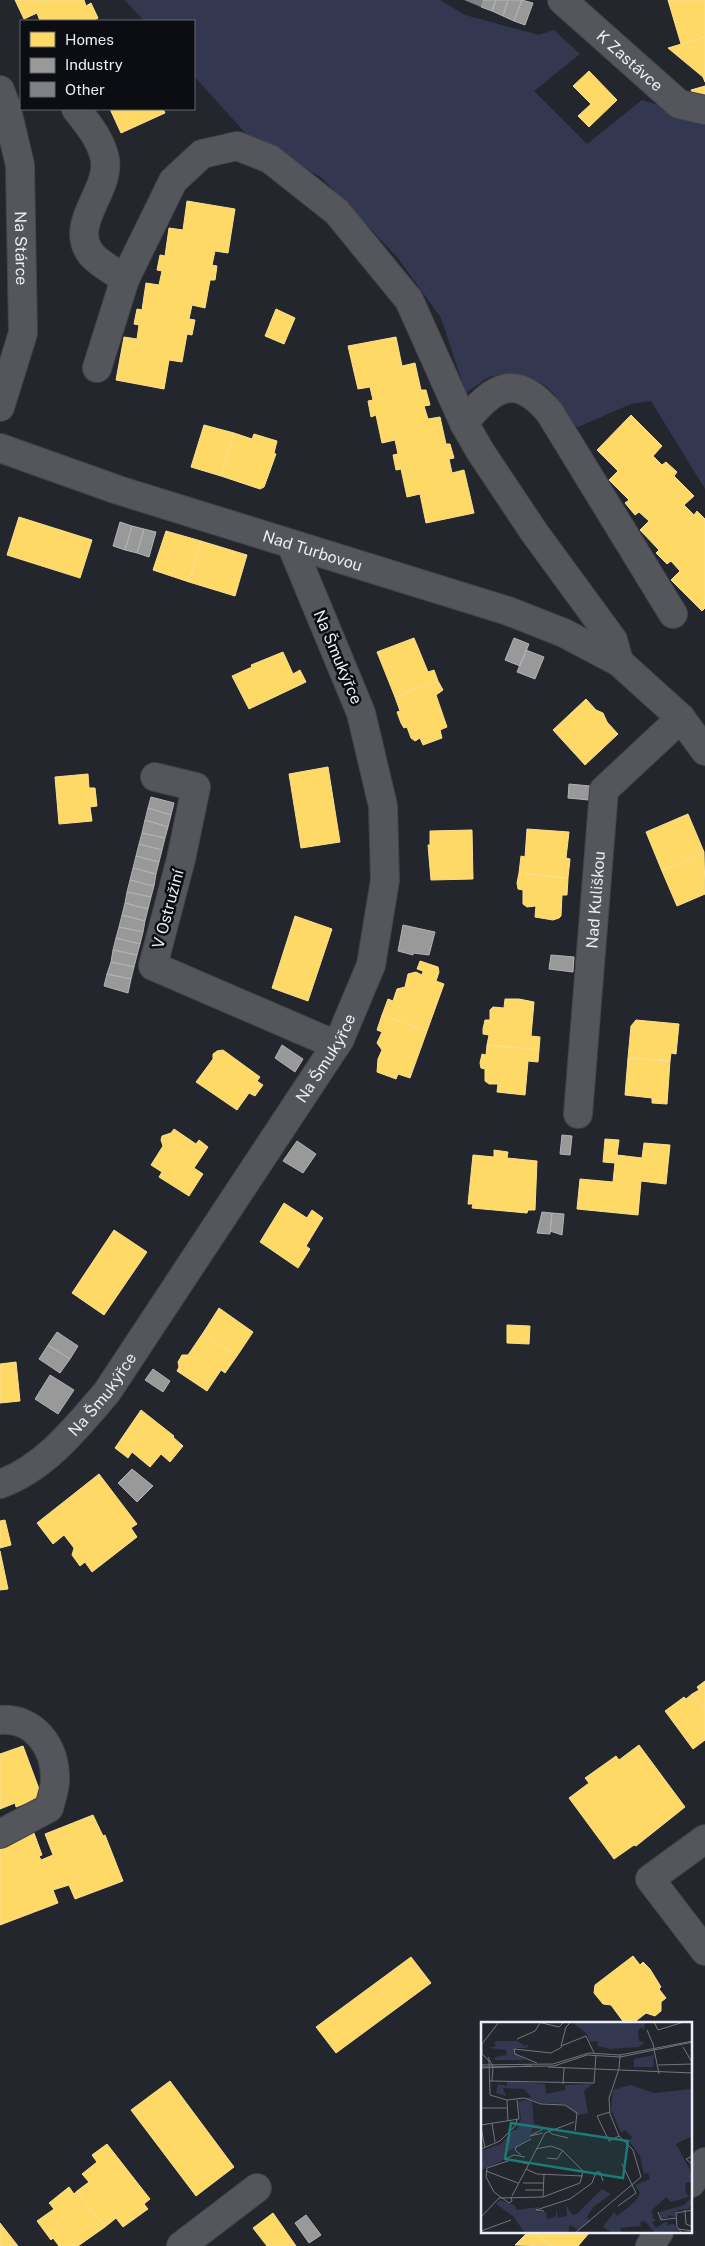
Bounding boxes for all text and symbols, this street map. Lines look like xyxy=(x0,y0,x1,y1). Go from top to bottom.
legend xyxy=(20,20,195,110)
street label: K Zastávce xyxy=(593,26,667,95)
text: Homes xyxy=(65,31,114,48)
text: Industry xyxy=(65,56,123,73)
text: Other xyxy=(65,81,105,98)
street label: Na Stárce xyxy=(11,211,32,285)
street label: Nad Turbovou xyxy=(260,526,365,575)
street label: Na Šmukýřce xyxy=(310,607,367,707)
street label: Nad Kuliškou xyxy=(582,850,609,949)
street label: V Ostružiní xyxy=(148,866,188,951)
street label: Na Šmukýřce xyxy=(291,1011,359,1106)
street label: Na Šmukýřce xyxy=(64,1349,140,1440)
inset map xyxy=(481,2022,692,2234)

